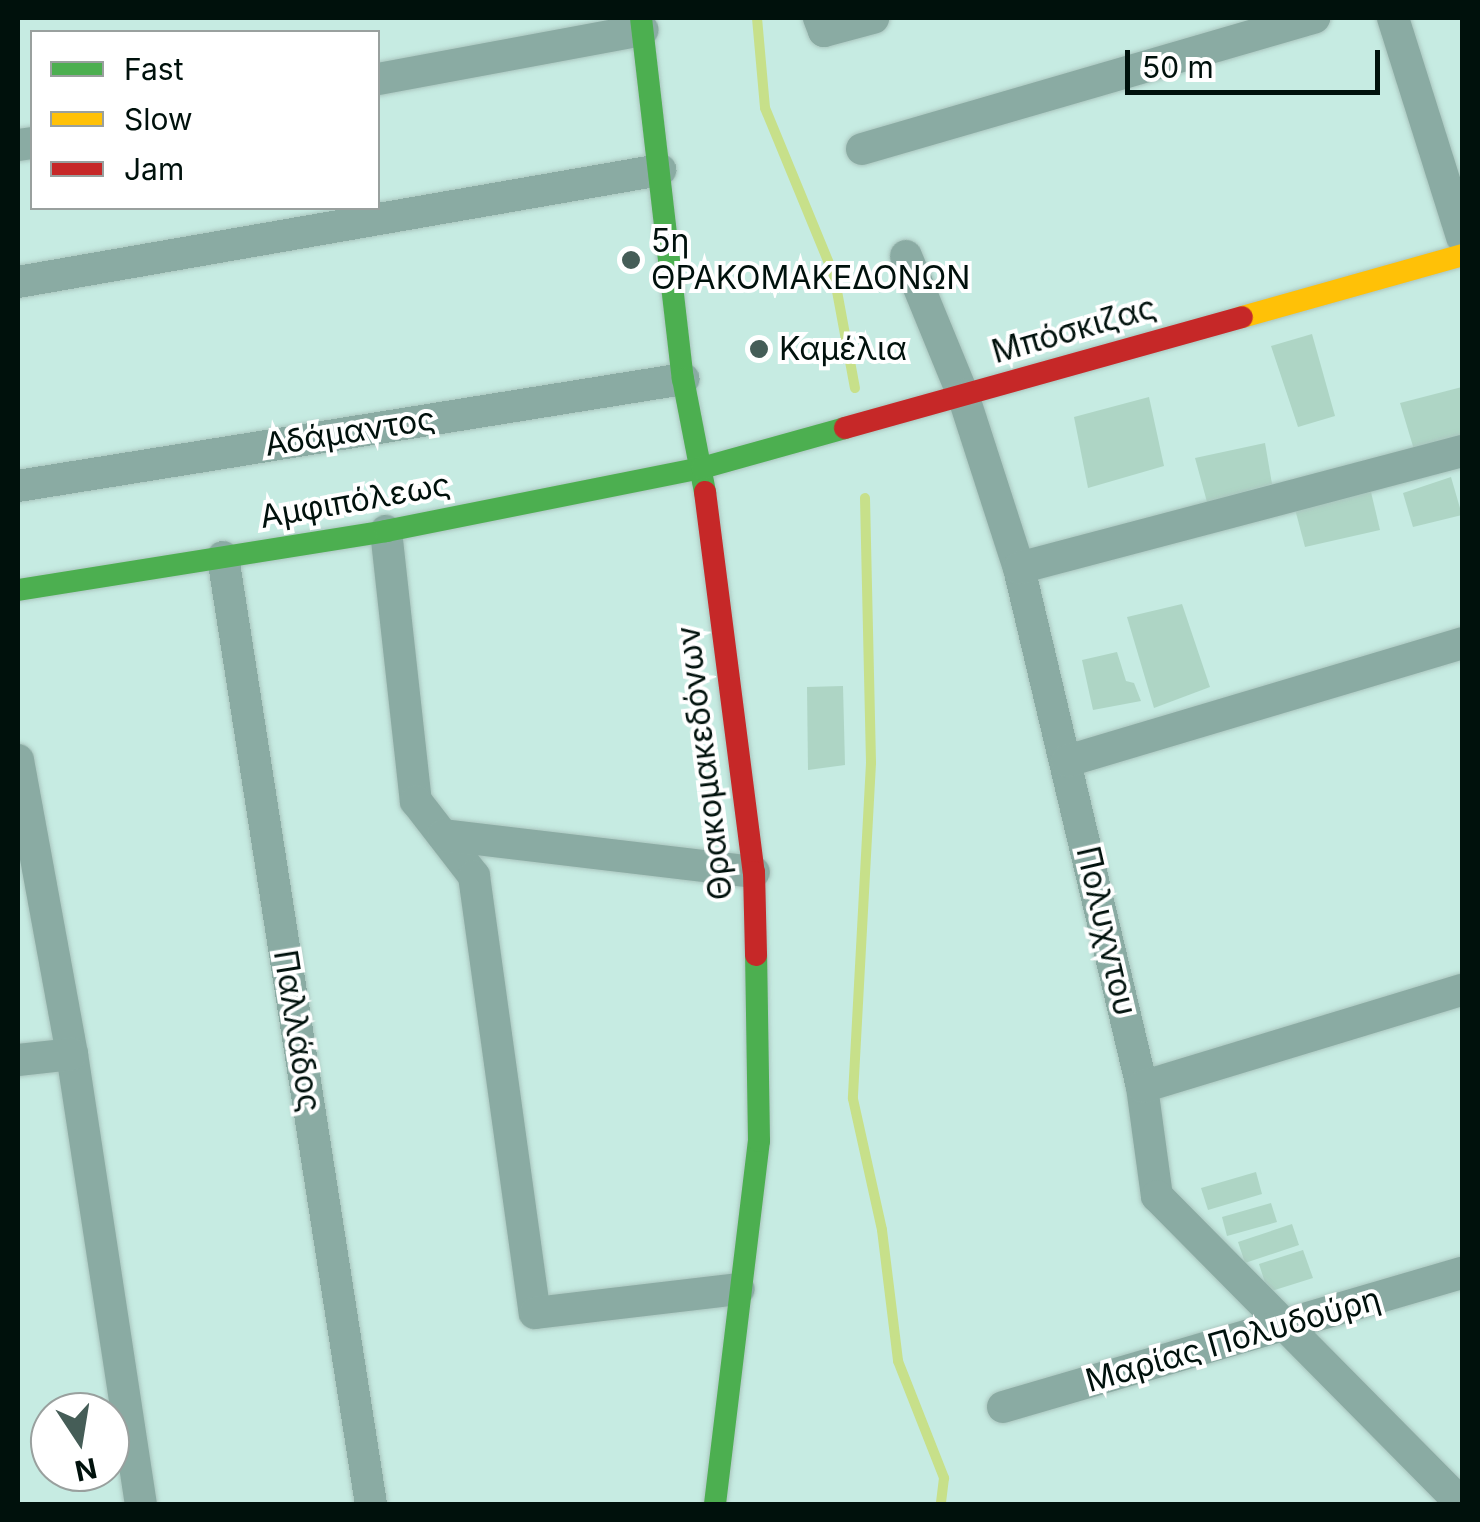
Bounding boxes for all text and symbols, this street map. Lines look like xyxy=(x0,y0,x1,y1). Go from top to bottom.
legend xyxy=(30,30,380,210)
scale bar xyxy=(1130,30,1385,92)
text: 50 m xyxy=(1142,49,1214,85)
text: Fast xyxy=(124,51,183,87)
text: Slow xyxy=(124,101,193,137)
text: Jam xyxy=(124,151,184,187)
place label: 5η ΘΡΑΚΟΜΑΚΕΔΟΝΩΝ xyxy=(651,223,970,298)
marker: 5η ΘΡΑΚΟΜΑΚΕΔΟΝΩΝ xyxy=(620,249,642,271)
street label: Μπόσκιζας xyxy=(987,288,1161,372)
place label: Καμέλια xyxy=(779,330,907,368)
marker: Καμέλια xyxy=(748,338,770,360)
street label: Αδάμαντος xyxy=(262,400,438,464)
street label: Αμφιπόλεως xyxy=(257,465,453,537)
street label: Θρακομακεδόνων xyxy=(669,624,741,902)
street label: Πολυχντου xyxy=(1068,843,1144,1019)
street label: Παλλάδος xyxy=(265,947,329,1115)
street label: Μαρίας Πολυδούρη xyxy=(1081,1280,1385,1400)
north arrow xyxy=(30,1392,130,1492)
text: N xyxy=(72,1451,100,1488)

